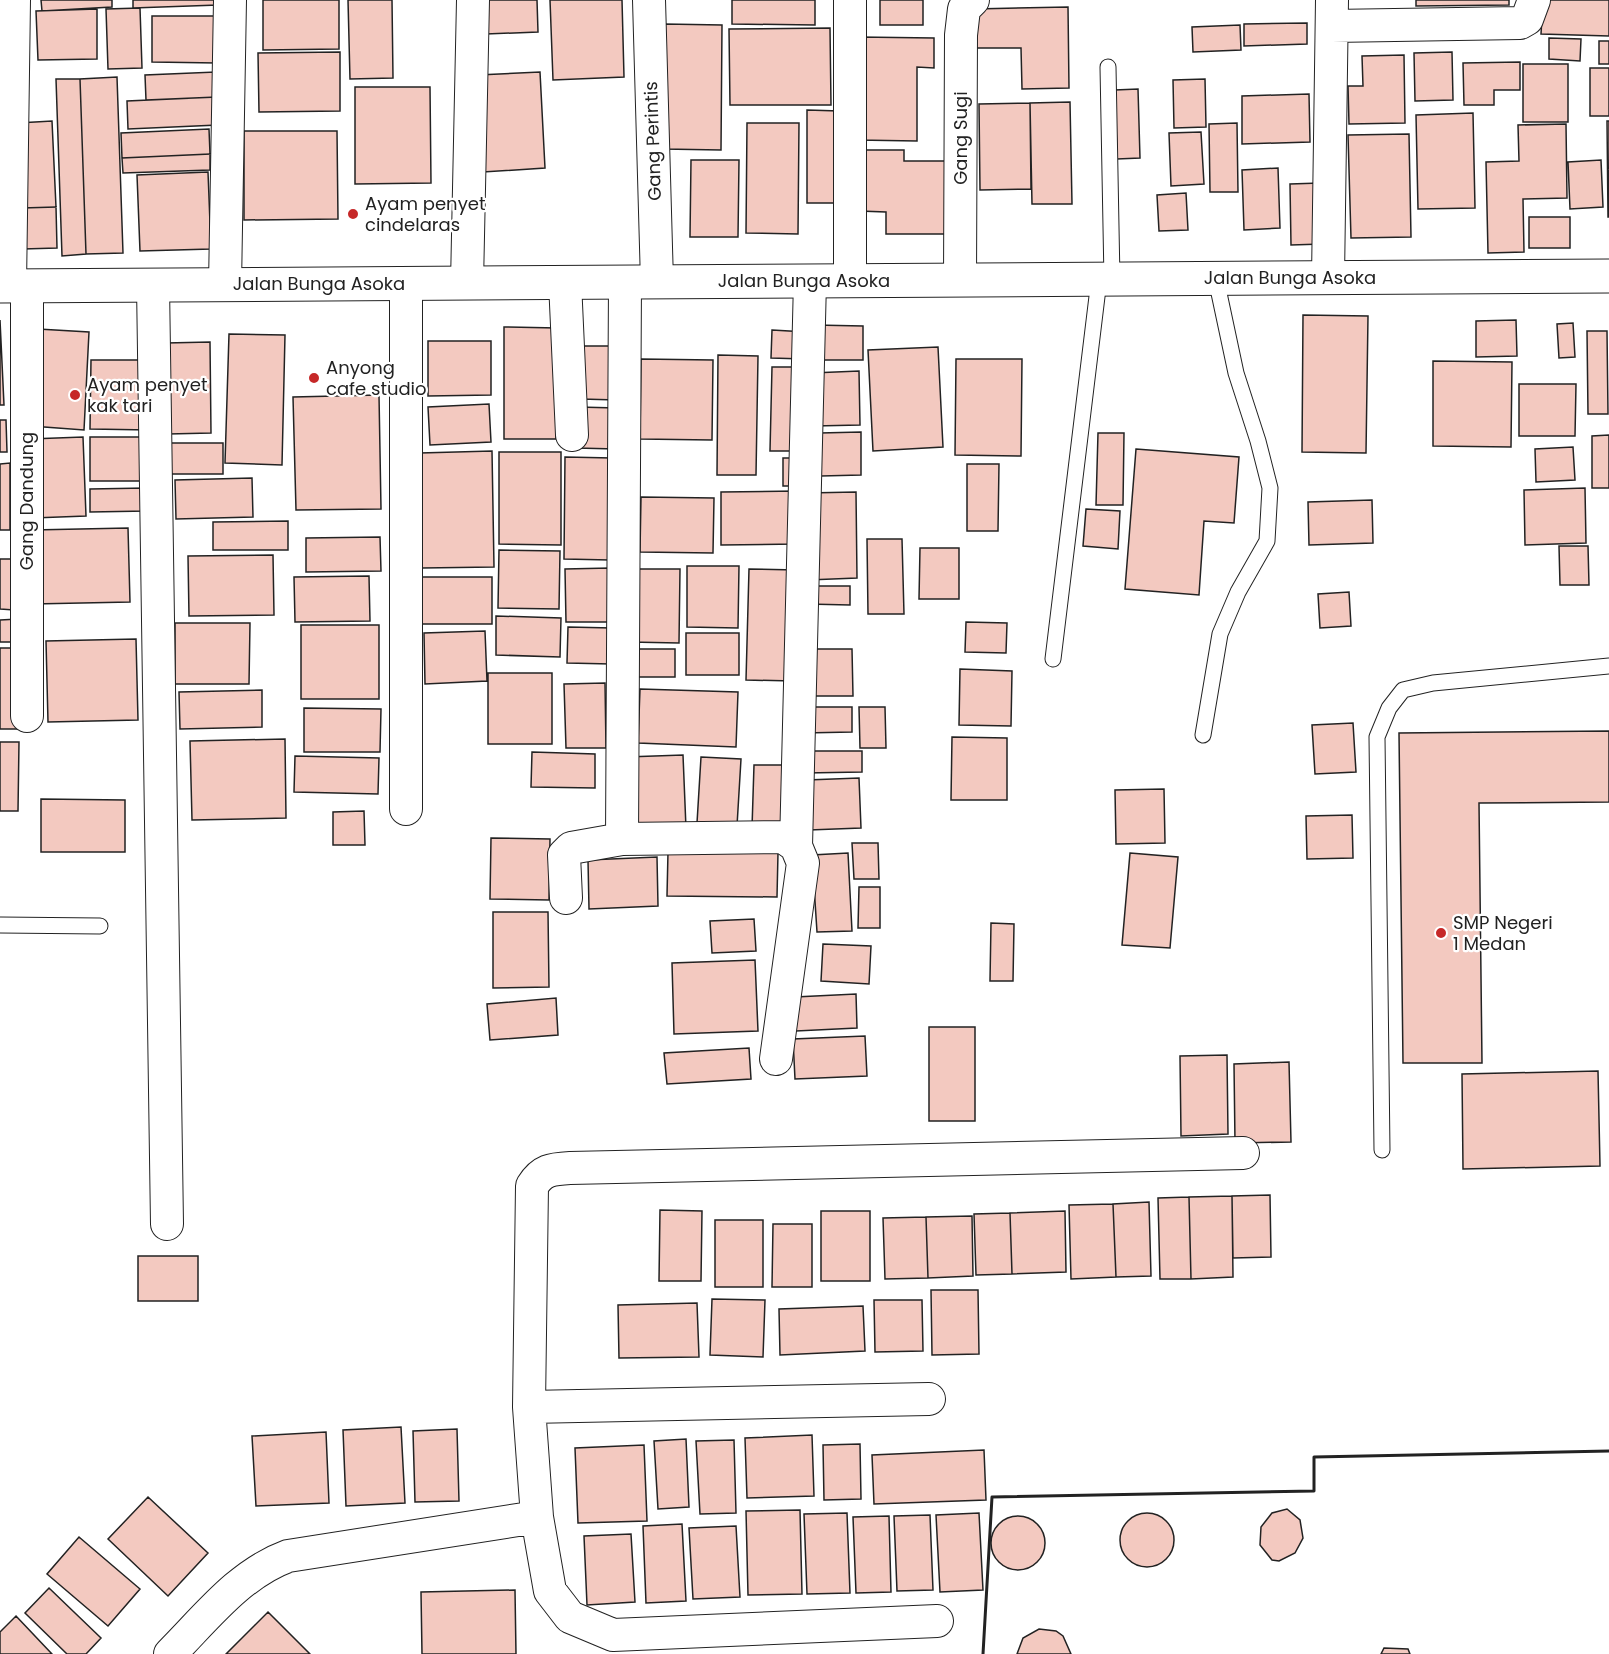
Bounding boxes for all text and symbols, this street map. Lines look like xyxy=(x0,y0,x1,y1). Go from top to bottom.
street label: Gang Perintis xyxy=(638,81,667,201)
street label: Gang Sugi xyxy=(948,91,973,185)
place label: Ayam penyet cindelaras xyxy=(365,191,485,237)
marker: Ayam penyet cindelaras xyxy=(346,207,360,221)
street label: Jalan Bunga Asoka xyxy=(1204,265,1376,290)
street label: Jalan Bunga Asoka xyxy=(718,268,890,293)
street label: Jalan Bunga Asoka xyxy=(233,271,405,296)
place label: Anyong cafe studio xyxy=(326,355,427,401)
marker: Anyong cafe studio xyxy=(307,371,321,385)
place label: Ayam penyet kak tari xyxy=(87,372,207,418)
marker: Ayam penyet kak tari xyxy=(68,388,82,402)
street label: Gang Dandung xyxy=(14,432,39,570)
place label: SMP Negeri 1 Medan xyxy=(1453,910,1553,956)
marker: SMP Negeri 1 Medan xyxy=(1434,926,1448,940)

